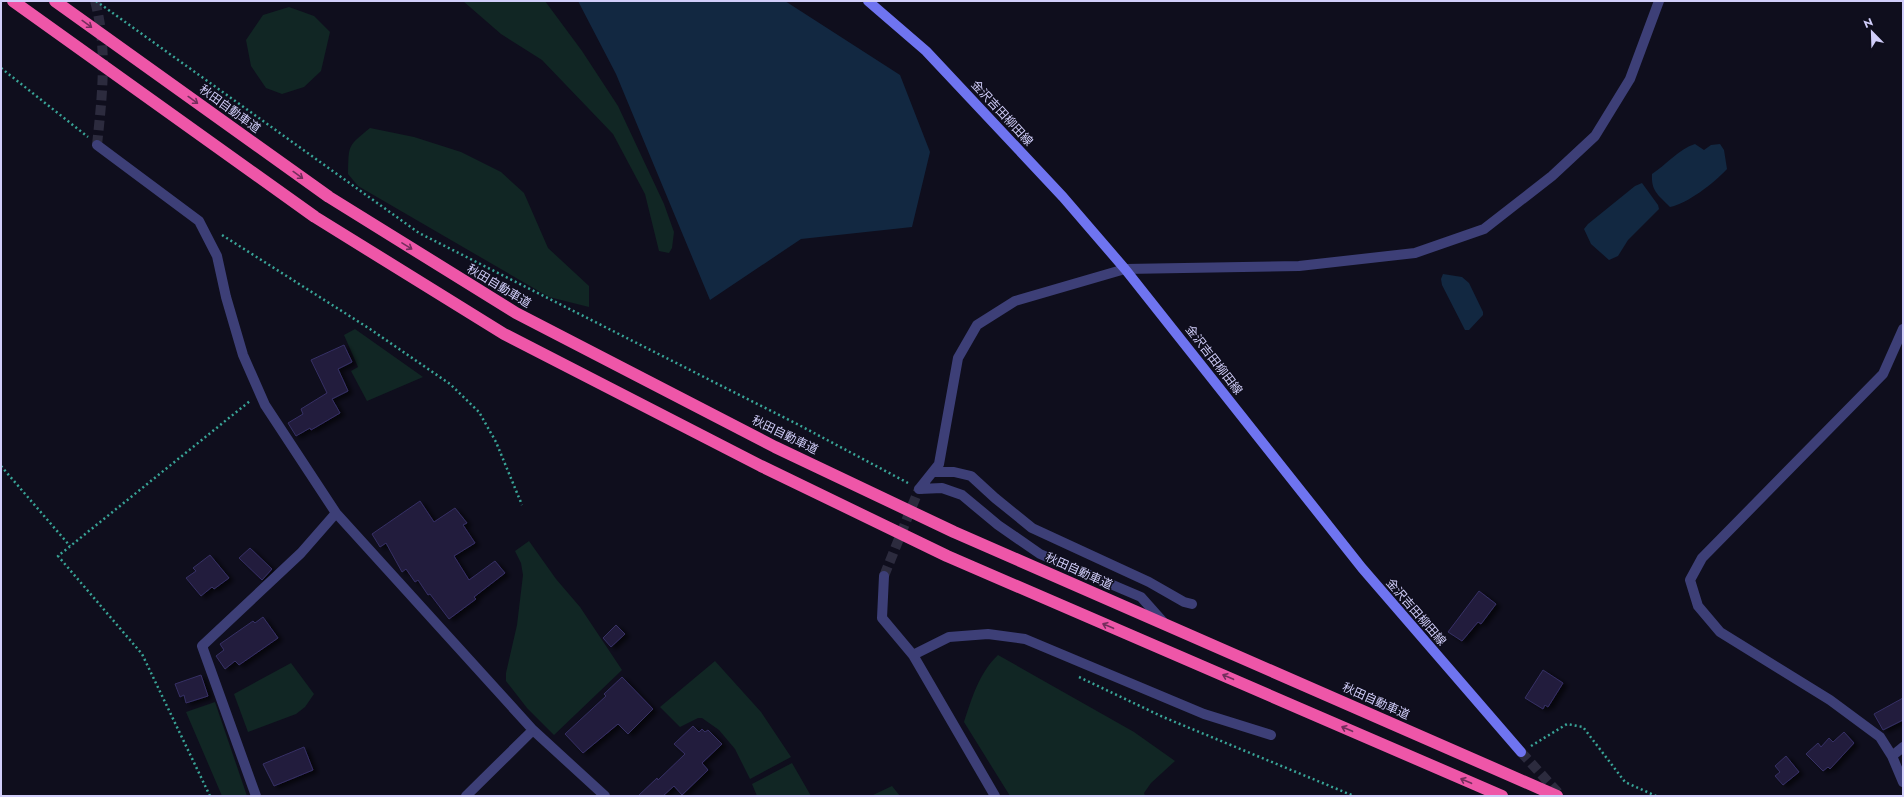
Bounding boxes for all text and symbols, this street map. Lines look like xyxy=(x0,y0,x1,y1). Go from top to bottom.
north arrow xyxy=(1852,12,1892,52)
text: N xyxy=(1861,14,1875,32)
one-way arrow xyxy=(81,20,92,28)
street label: 金沢吉田柳田線 xyxy=(967,76,1037,150)
street label: 秋田自動車道 xyxy=(196,81,264,137)
one-way arrow xyxy=(187,95,198,104)
one-way arrow xyxy=(293,171,304,179)
one-way arrow xyxy=(402,242,413,250)
street label: 秋田自動車道 xyxy=(463,260,535,312)
street label: 金沢吉田柳田線 xyxy=(1181,321,1247,399)
street label: 秋田自動車道 xyxy=(749,411,821,459)
street label: 秋田自動車道 xyxy=(1042,548,1116,594)
street label: 金沢吉田柳田線 xyxy=(1382,574,1450,650)
one-way arrow xyxy=(1103,621,1115,629)
one-way arrow xyxy=(1222,673,1234,680)
street label: 秋田自動車道 xyxy=(1339,678,1413,724)
one-way arrow xyxy=(1342,725,1354,732)
one-way arrow xyxy=(1461,776,1473,784)

